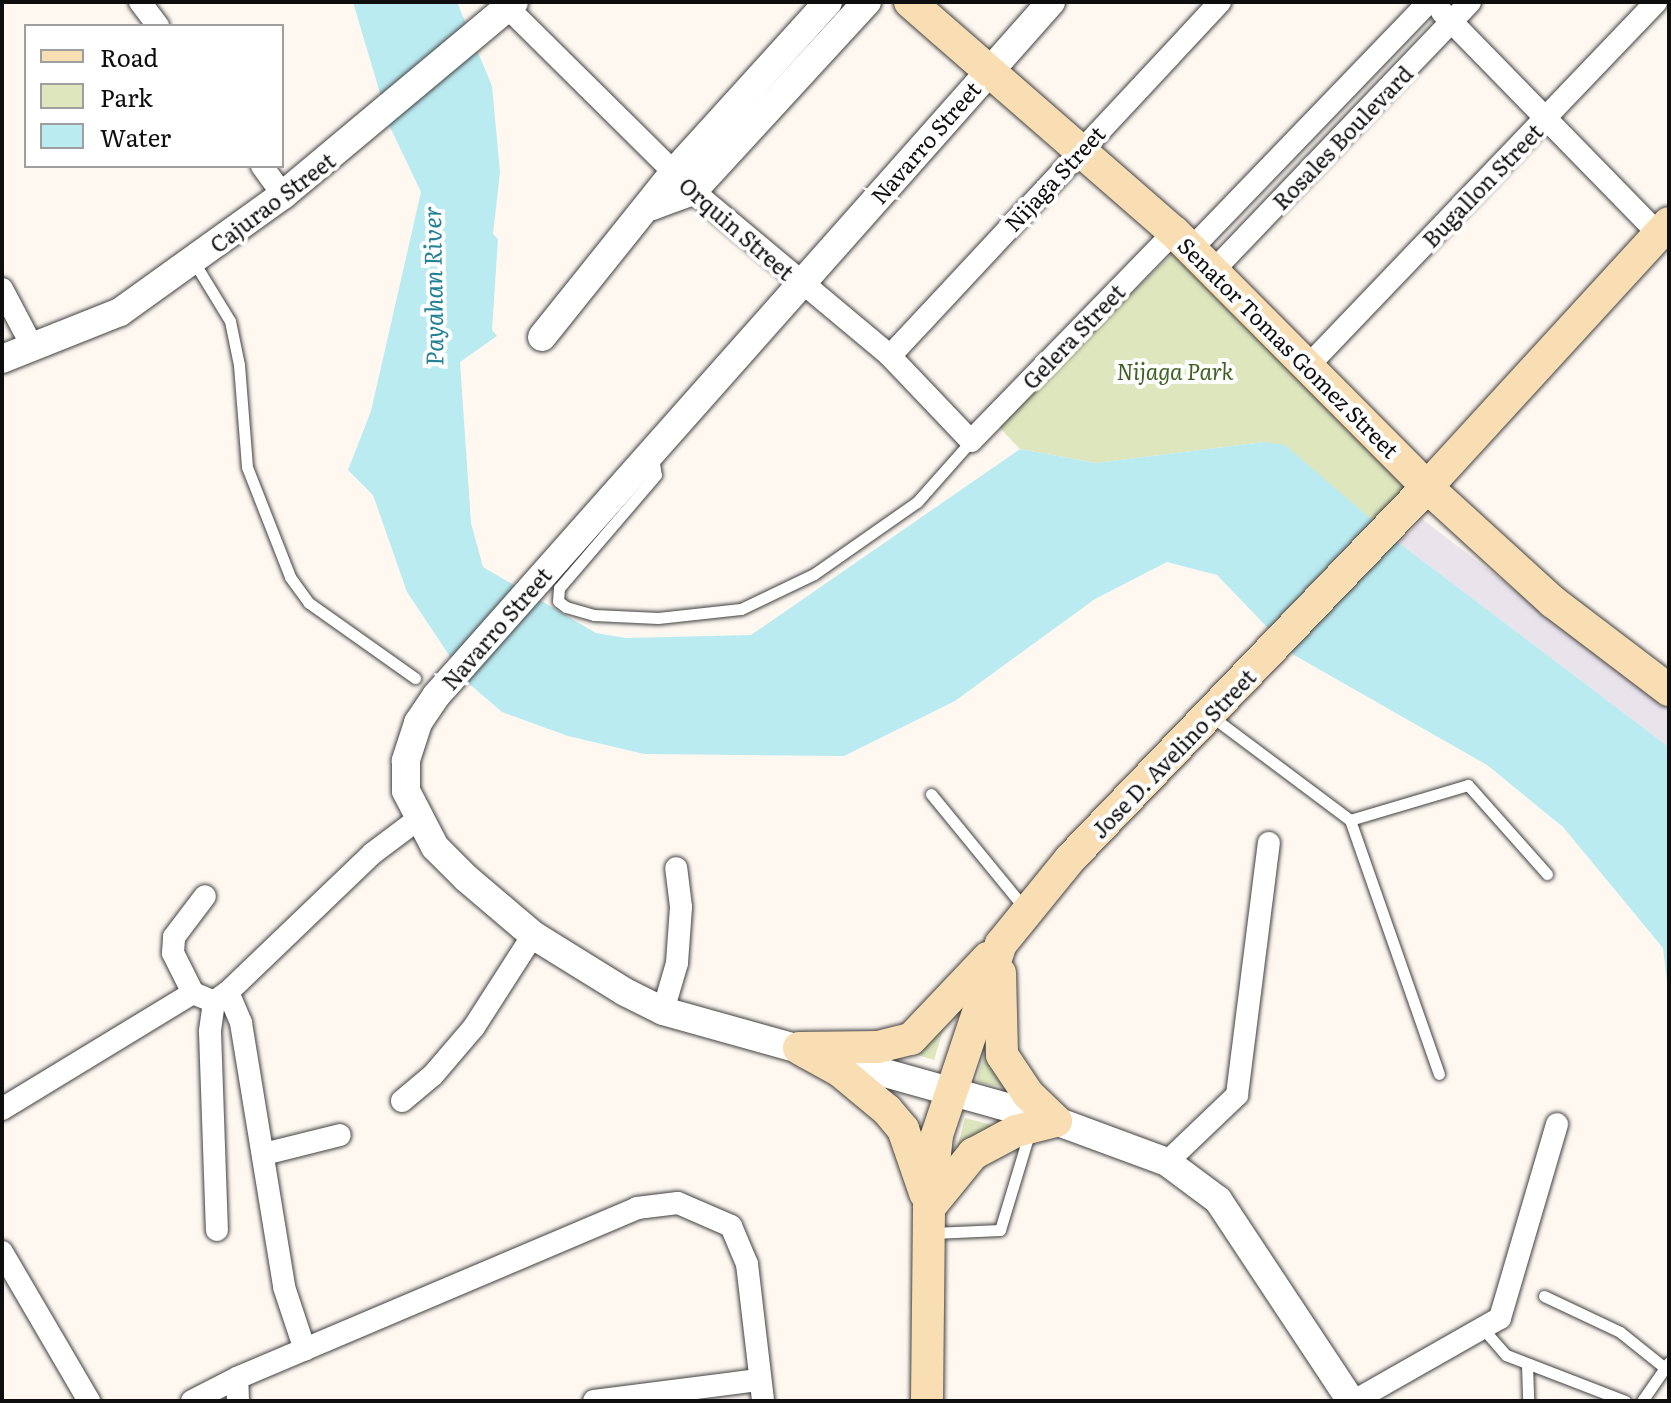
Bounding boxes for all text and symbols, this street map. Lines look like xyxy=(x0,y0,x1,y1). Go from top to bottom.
legend xyxy=(24,24,284,168)
text: Road xyxy=(100,39,158,74)
street label: Rosales Boulevard xyxy=(1267,60,1417,214)
street label: Navarro Street xyxy=(865,75,985,209)
text: Park xyxy=(100,79,153,114)
street label: Bugallon Street xyxy=(1416,118,1548,252)
text: Water xyxy=(100,119,171,154)
street label: Nijaga Street xyxy=(998,120,1110,236)
street label: Cajurao Street xyxy=(204,146,340,258)
street label: Orquin Street xyxy=(674,171,800,285)
water label: Payahan River xyxy=(416,206,448,366)
street label: Senator Tomas Gomez Street xyxy=(1173,231,1405,463)
street label: Gelera Street xyxy=(1016,278,1130,394)
park label: Nijaga Park xyxy=(1117,358,1233,384)
street label: Navarro Street xyxy=(436,561,556,695)
street label: Jose D. Avelino Street xyxy=(1085,663,1261,843)

